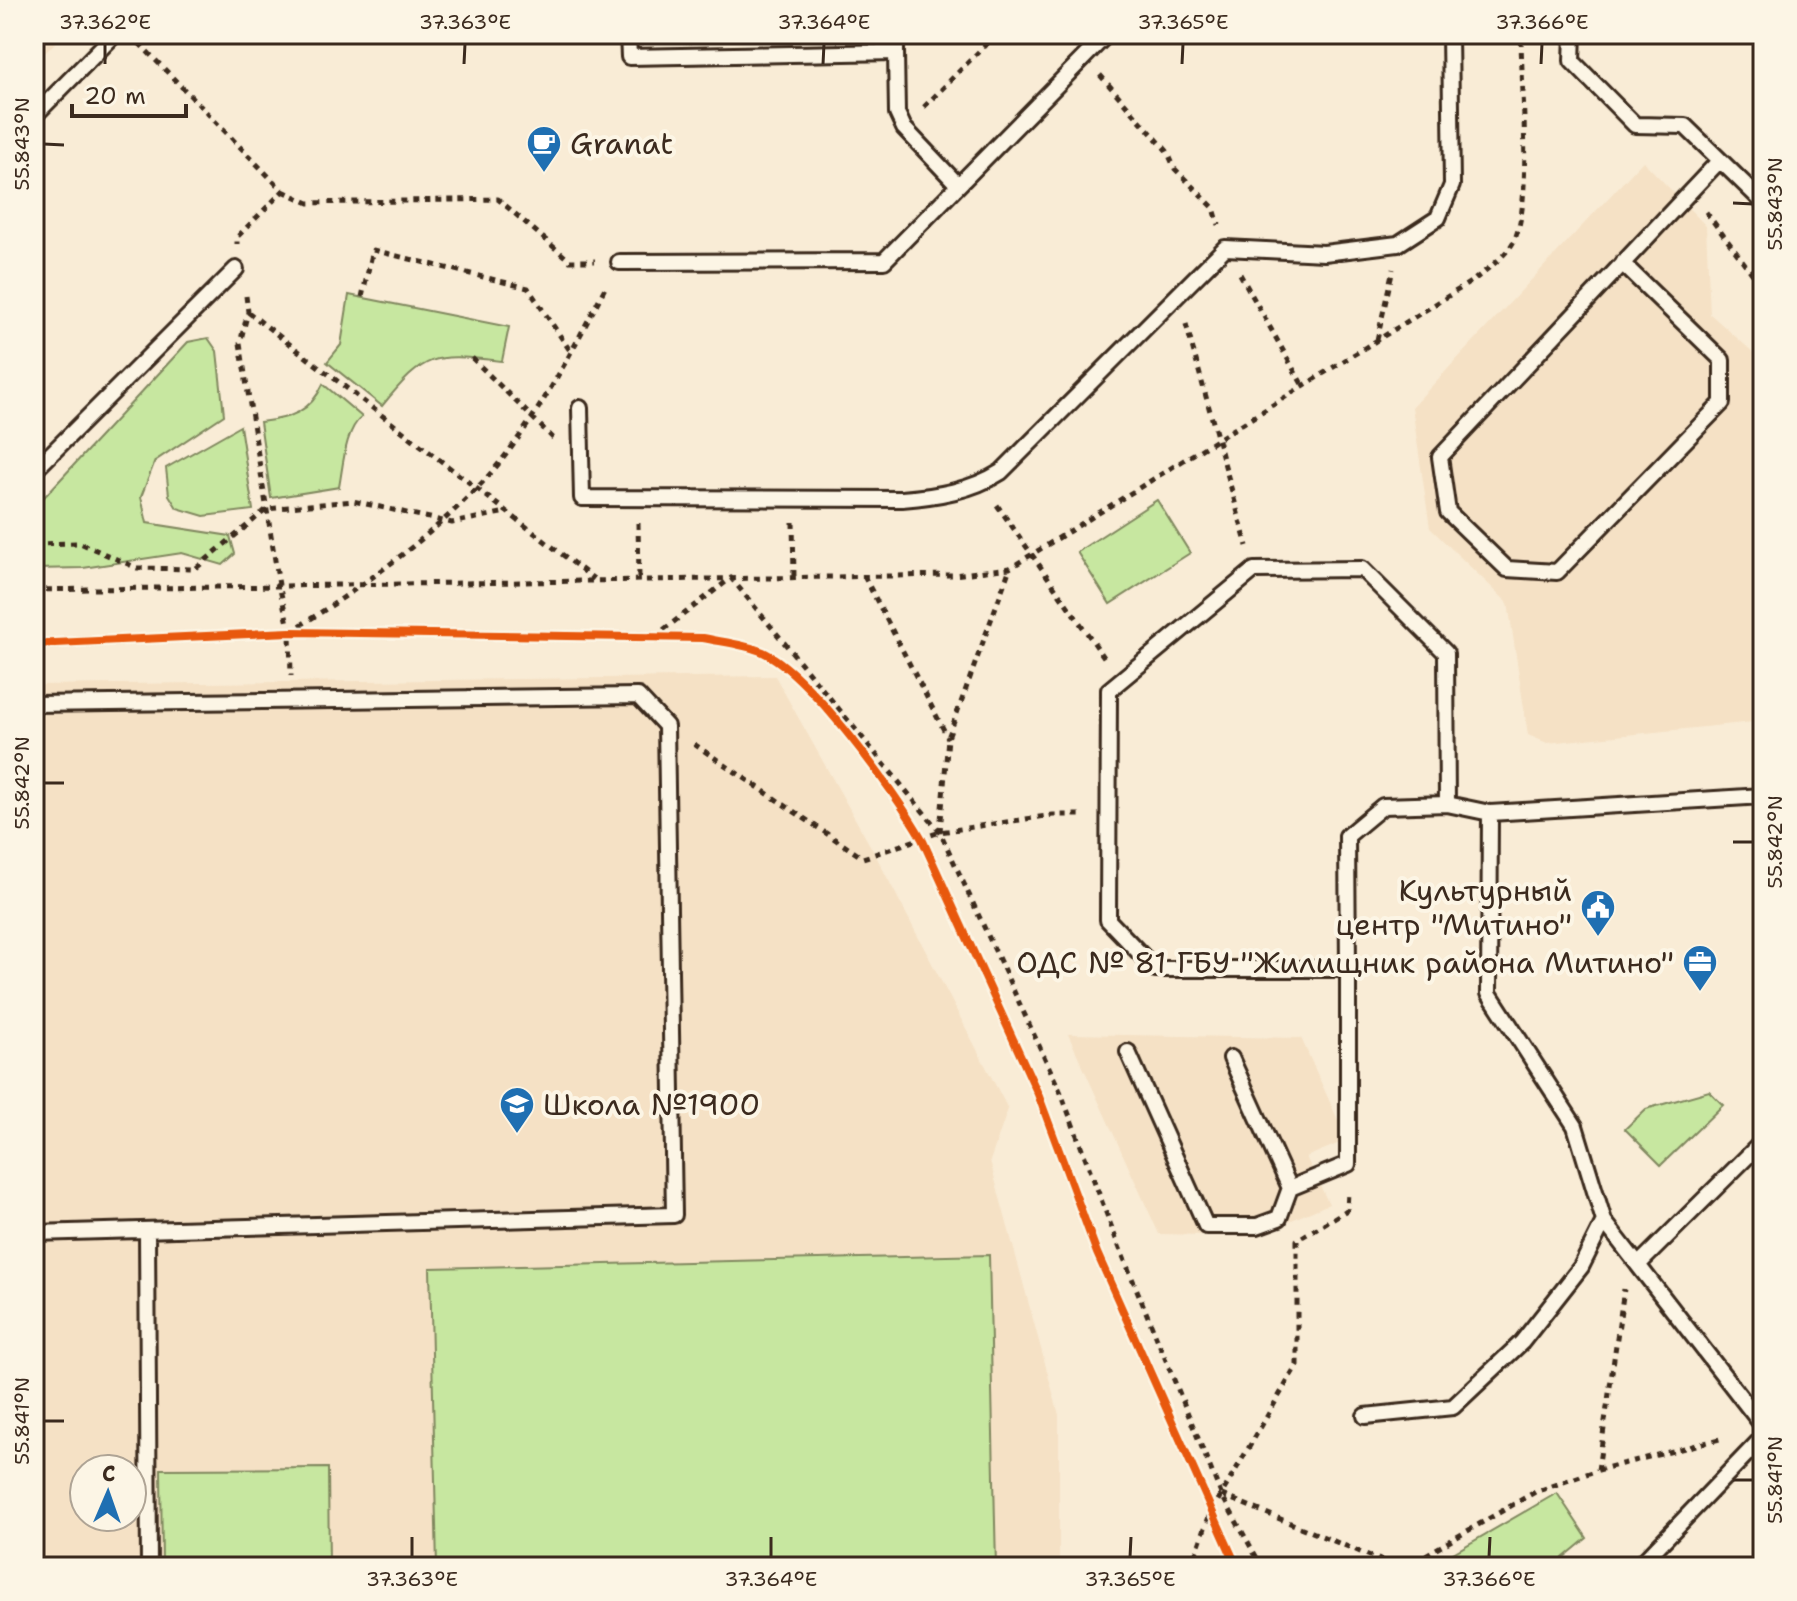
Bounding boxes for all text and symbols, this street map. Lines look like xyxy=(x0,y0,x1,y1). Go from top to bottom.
text: 37.362°E xyxy=(59,9,151,35)
text: 37.363°E xyxy=(419,9,511,35)
text: 37.364°E xyxy=(778,9,870,35)
text: 37.365°E xyxy=(1138,9,1228,35)
text: 37.366°E xyxy=(1496,9,1588,35)
scale bar xyxy=(72,68,186,118)
text: 20 m xyxy=(84,80,146,112)
text: 55.843°N xyxy=(9,97,35,191)
place label: Granat xyxy=(570,123,673,164)
cafe icon: Granat xyxy=(525,124,563,174)
text: 55.843°N xyxy=(1762,157,1788,251)
text: 55.842°N xyxy=(9,736,35,830)
text: 55.842°N xyxy=(1762,795,1788,889)
place label: Культурный центр "Митино" xyxy=(1336,870,1572,945)
public building icon: Культурный центр "Митино" xyxy=(1579,888,1617,938)
place label: ОДС № 81 ГБУ "Жилищник района Митино" xyxy=(1016,942,1674,983)
office icon: ОДС № 81 ГБУ "Жилищник района Митино" xyxy=(1681,943,1719,993)
place label: Школа №1900 xyxy=(543,1084,760,1125)
school or university icon: Школа №1900 xyxy=(498,1085,536,1135)
text: 55.841°N xyxy=(9,1377,35,1465)
text: 55.841°N xyxy=(1762,1436,1788,1524)
north arrow xyxy=(68,1453,148,1533)
text: С xyxy=(101,1459,116,1488)
text: 37.363°E xyxy=(366,1566,458,1592)
text: 37.364°E xyxy=(725,1566,817,1592)
text: 37.365°E xyxy=(1085,1566,1175,1592)
text: 37.366°E xyxy=(1443,1566,1535,1592)

